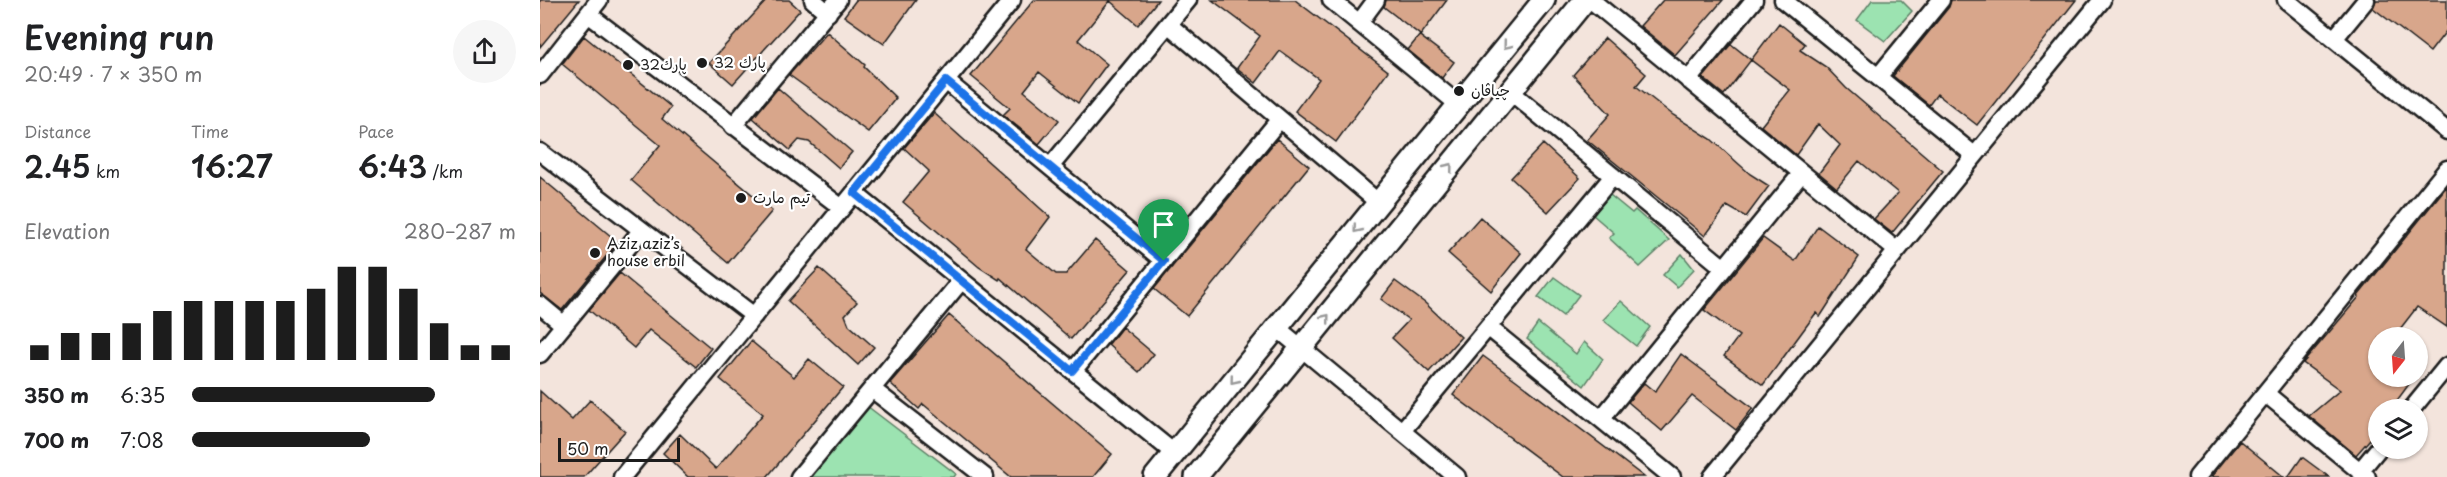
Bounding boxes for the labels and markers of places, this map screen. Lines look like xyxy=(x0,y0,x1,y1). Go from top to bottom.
place label: 32 پارك xyxy=(714,50,766,73)
place label: 32پارك xyxy=(640,52,687,75)
marker: 32 پارك xyxy=(695,56,709,70)
marker: 32پارك xyxy=(621,58,635,72)
place label: چياڤان xyxy=(1471,78,1510,101)
marker: چياڤان xyxy=(1452,84,1466,98)
place label: تيم مارت xyxy=(753,185,811,210)
marker: تيم مارت xyxy=(734,191,748,205)
pin xyxy=(1138,199,1189,261)
place label: Aziz aziz’s house erbil xyxy=(607,231,685,271)
marker: Aziz aziz’s house erbil xyxy=(588,246,602,260)

